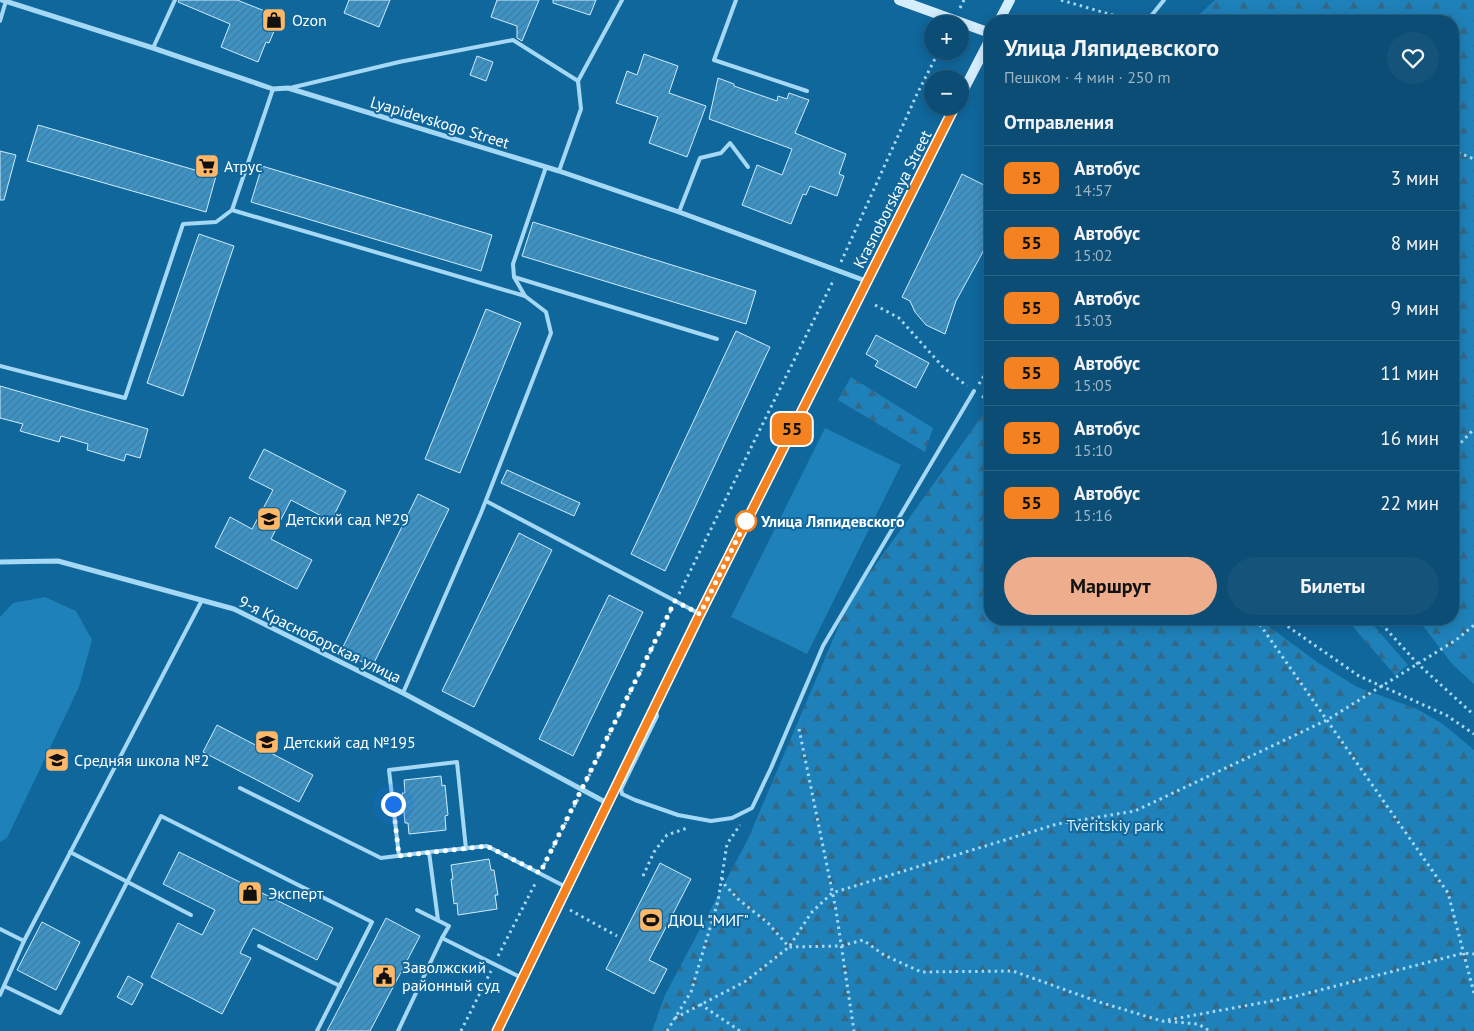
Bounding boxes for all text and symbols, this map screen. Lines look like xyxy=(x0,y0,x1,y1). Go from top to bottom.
shop icon: Ozon xyxy=(261,7,287,33)
place label: Ozon xyxy=(292,10,327,30)
map controls xyxy=(924,15,969,115)
button: + xyxy=(924,15,969,60)
text: Улица Ляпидевского xyxy=(1004,32,1219,63)
button: heart xyxy=(1387,32,1439,84)
text: Пешком · 4 мин · 250 m xyxy=(1004,67,1171,87)
button: − xyxy=(924,70,969,115)
street label: Lyapidevskogo Street xyxy=(368,91,512,153)
text: Отправления xyxy=(1004,110,1114,134)
street label: Krasnoborskaya Street xyxy=(849,126,936,271)
supermarket icon: Атрус xyxy=(194,153,220,179)
place label: Атрус xyxy=(224,156,262,176)
text: Автобус xyxy=(1074,156,1140,180)
text: 55 xyxy=(1021,166,1042,189)
text: 3 мин xyxy=(1391,166,1439,190)
text: 14:57 xyxy=(1074,180,1112,200)
text: Автобус xyxy=(1074,221,1140,245)
text: 55 xyxy=(1021,231,1042,254)
text: 8 мин xyxy=(1391,231,1439,255)
text: 15:02 xyxy=(1074,245,1112,265)
text: Автобус xyxy=(1074,286,1140,310)
text: 55 xyxy=(1021,296,1042,319)
text: 9 мин xyxy=(1391,296,1439,320)
text: 15:03 xyxy=(1074,310,1112,330)
text: Автобус xyxy=(1074,351,1140,375)
text: 55 xyxy=(1021,361,1042,384)
text: 11 мин xyxy=(1380,361,1439,385)
text: 15:05 xyxy=(1074,375,1112,395)
line badge: 55 xyxy=(770,413,814,445)
text: Автобус xyxy=(1074,416,1140,440)
text: 55 xyxy=(782,417,802,440)
text: 55 xyxy=(1021,426,1042,449)
text: 16 мин xyxy=(1380,426,1439,450)
text: 15:10 xyxy=(1074,440,1112,460)
text: Автобус xyxy=(1074,481,1140,505)
text: 55 xyxy=(1021,491,1042,514)
text: 22 мин xyxy=(1380,491,1439,515)
text: 15:16 xyxy=(1074,505,1112,525)
school or university icon: Детский сад №29 xyxy=(256,506,282,532)
place label: Детский сад №29 xyxy=(286,509,409,529)
marker: Улица Ляпидевского xyxy=(735,510,757,532)
place label: Улица Ляпидевского xyxy=(760,511,905,531)
button: Маршрут xyxy=(1004,557,1217,615)
button: Билеты xyxy=(1227,557,1439,615)
street label: 9-я Красноборская улица xyxy=(235,591,405,687)
school or university icon: Детский сад №195 xyxy=(254,729,280,755)
place label: Детский сад №195 xyxy=(284,732,416,752)
school or university icon: Средняя школа №2 xyxy=(44,747,70,773)
place label: Средняя школа №2 xyxy=(74,750,209,770)
your location xyxy=(381,792,406,817)
park label: Tveritskiy park xyxy=(1066,815,1164,835)
shop icon: Эксперт xyxy=(237,880,263,906)
place label: Эксперт xyxy=(268,883,324,903)
sports icon: ДЮЦ "МИГ" xyxy=(638,907,664,933)
place label: ДЮЦ "МИГ" xyxy=(668,910,749,930)
place label: Заволжский районный суд xyxy=(402,957,500,995)
public building icon: Заволжский районный суд xyxy=(371,963,397,989)

